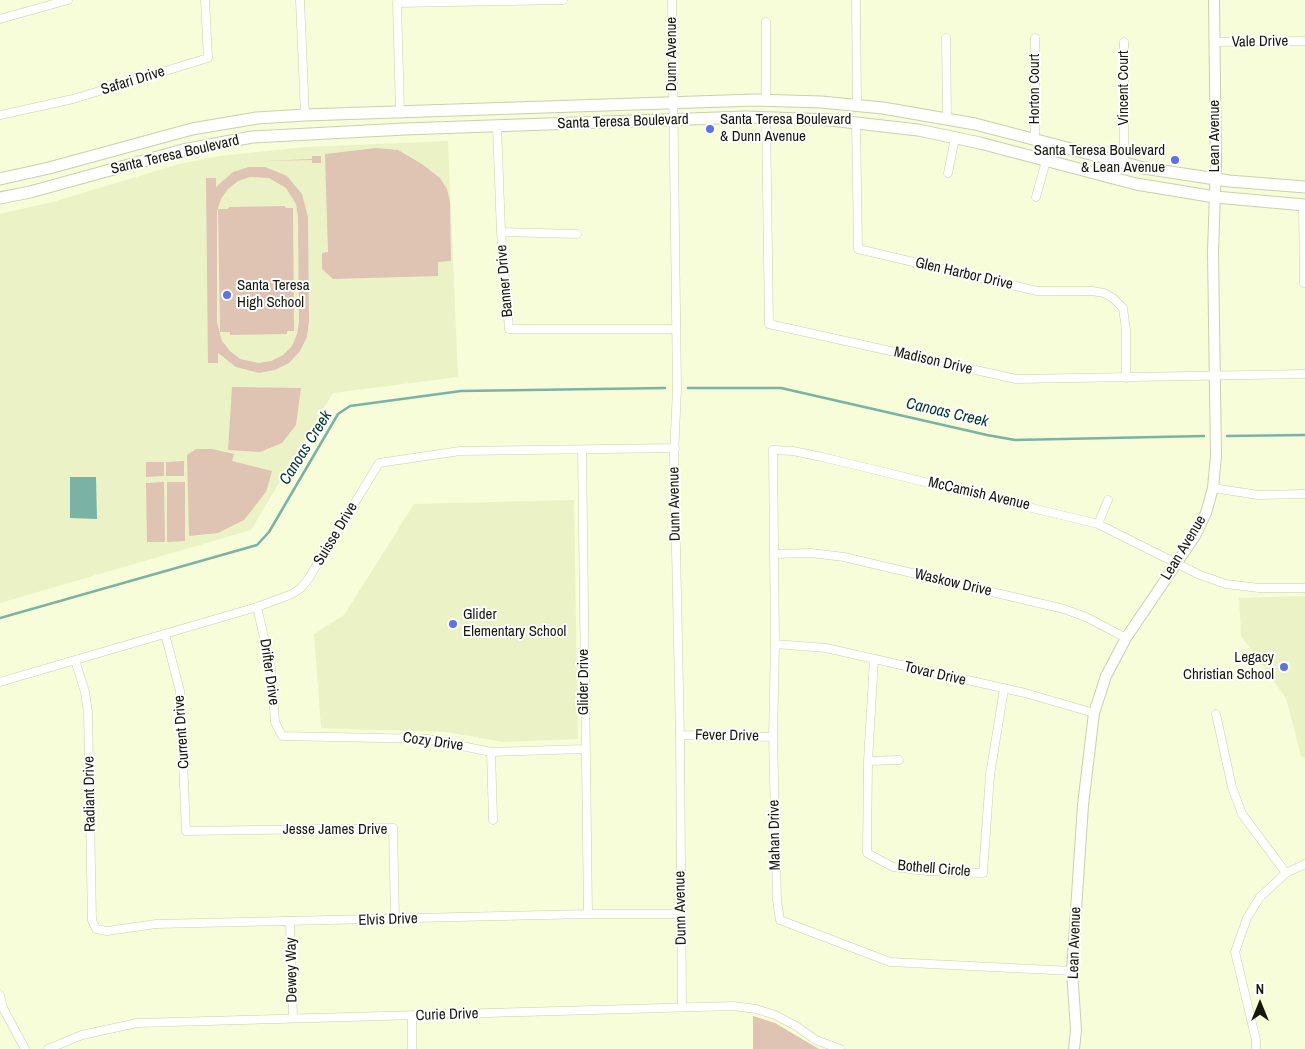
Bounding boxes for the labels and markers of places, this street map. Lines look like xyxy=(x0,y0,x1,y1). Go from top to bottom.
place label: Santa Teresa Boulevard & Dunn Avenue xyxy=(720,111,851,146)
marker: Santa Teresa Boulevard & Dunn Avenue xyxy=(704,123,716,135)
place label: Santa Teresa Boulevard & Lean Avenue xyxy=(1034,142,1165,177)
marker: Santa Teresa Boulevard & Lean Avenue xyxy=(1169,154,1181,166)
place label: Santa Teresa High School xyxy=(237,277,309,312)
marker: Santa Teresa High School xyxy=(221,289,233,301)
place label: Glider Elementary School xyxy=(463,606,566,641)
marker: Glider Elementary School xyxy=(447,618,459,630)
place label: Legacy Christian School xyxy=(1183,649,1274,684)
marker: Legacy Christian School xyxy=(1278,661,1290,673)

